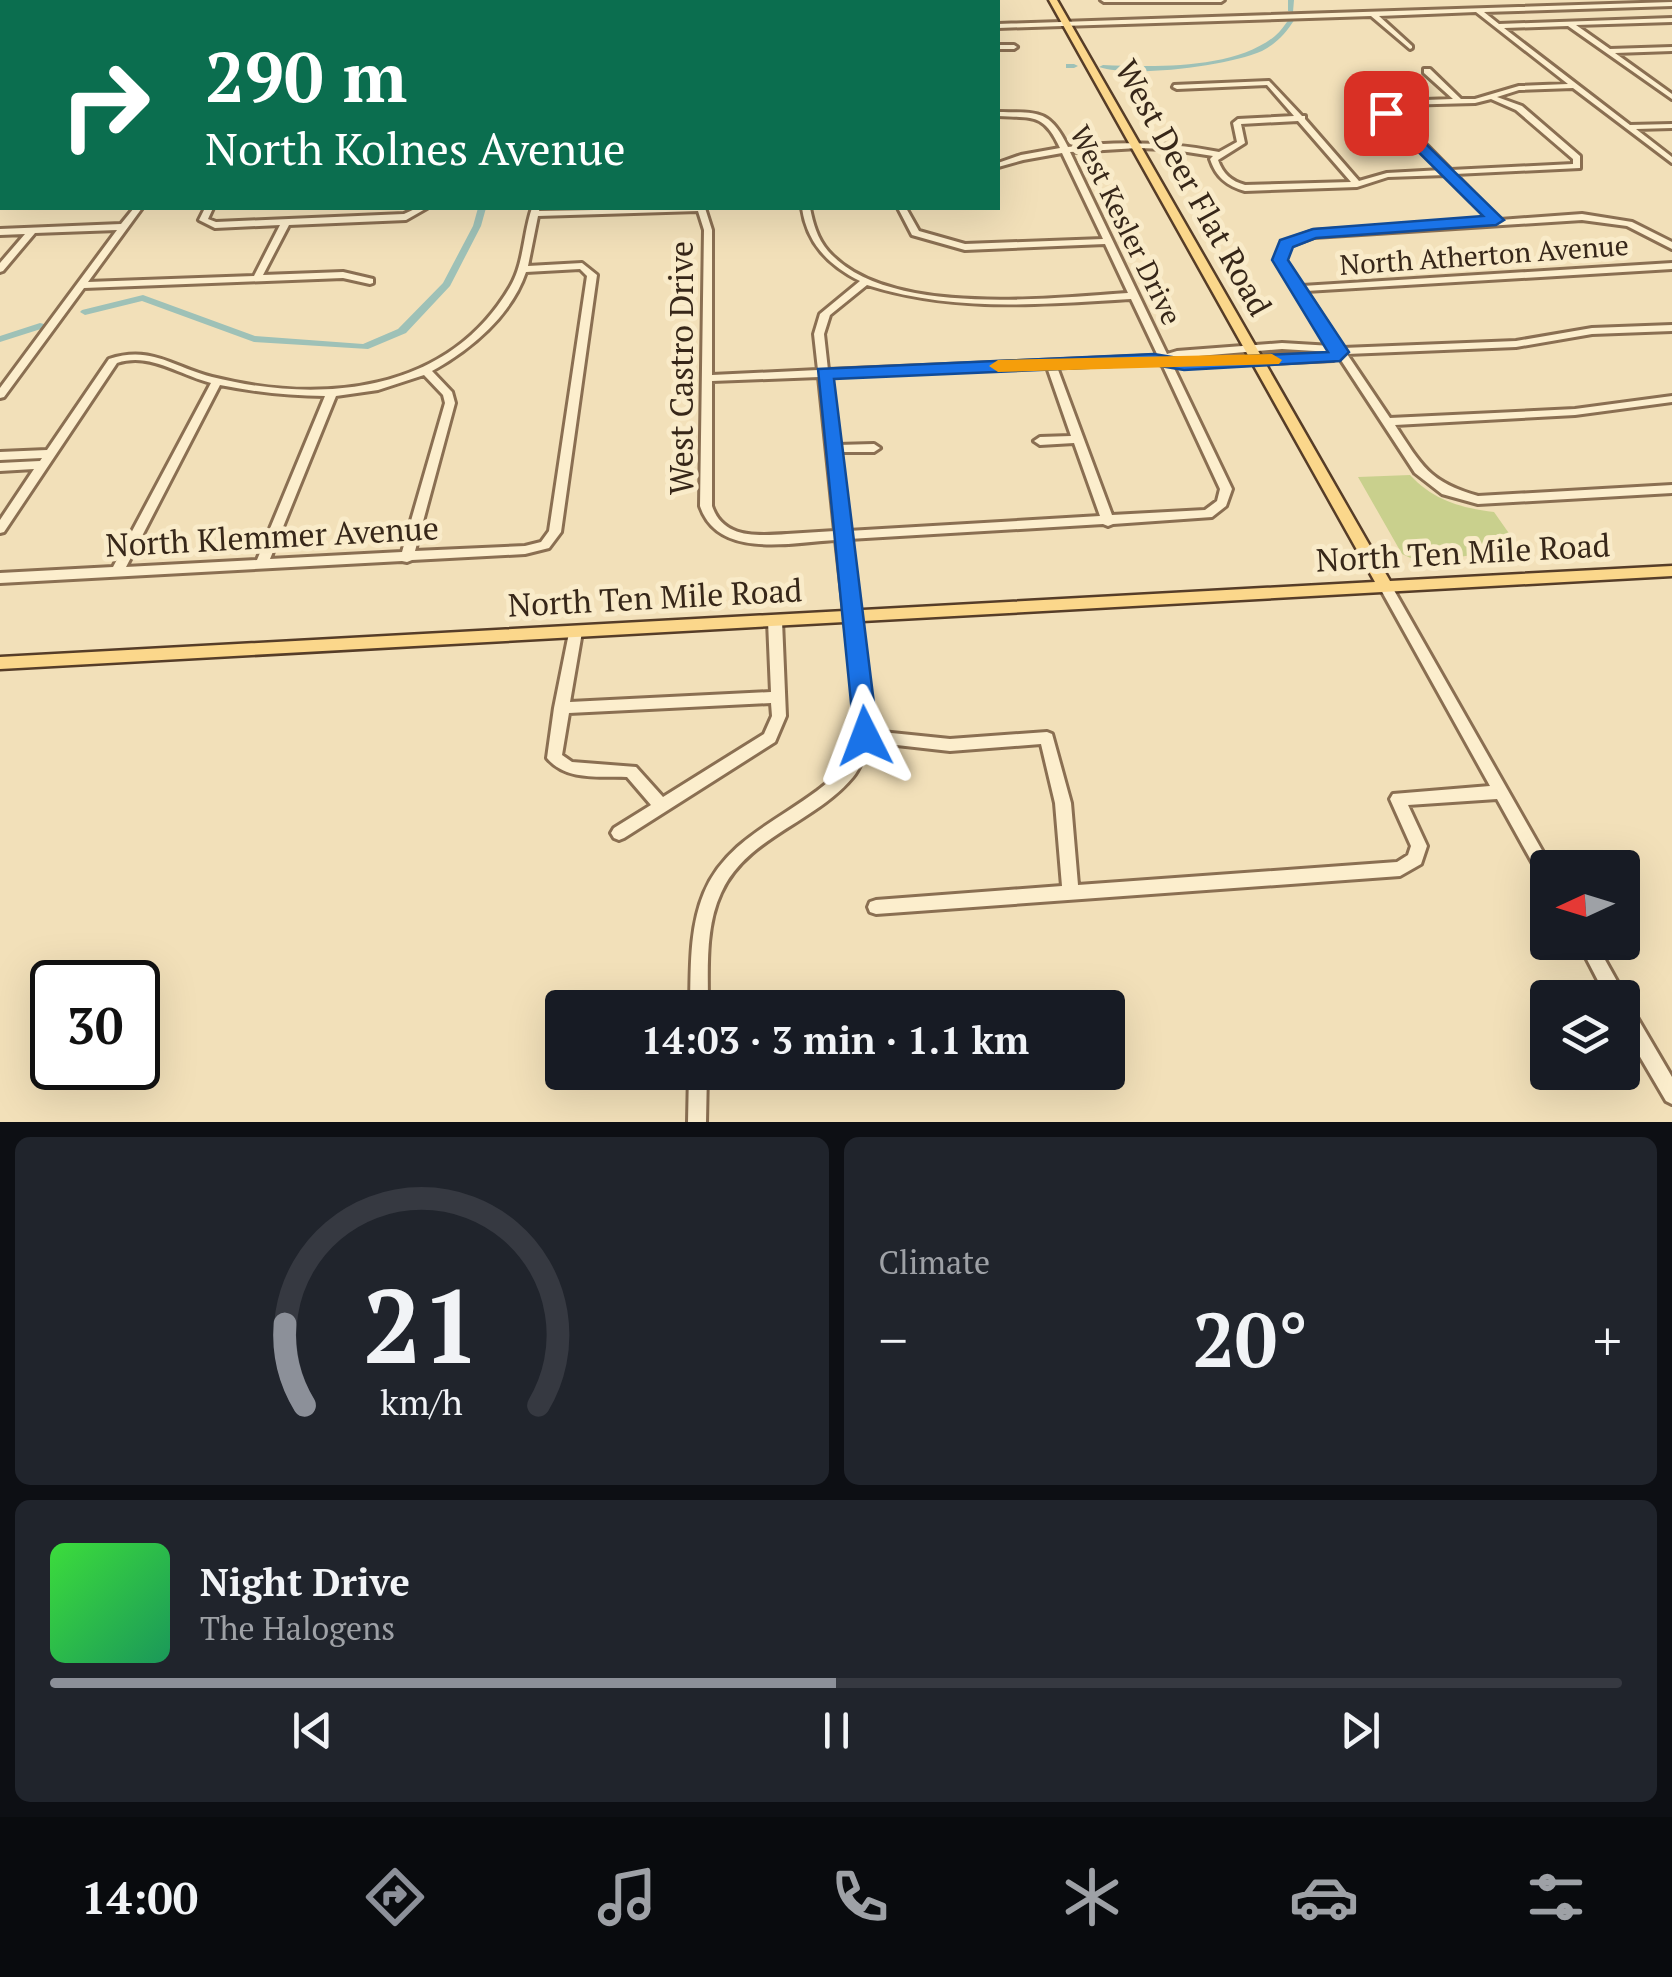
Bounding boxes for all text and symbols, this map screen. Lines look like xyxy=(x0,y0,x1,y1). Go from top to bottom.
text: 290 m xyxy=(205,29,407,122)
icon: right xyxy=(40,40,170,170)
street label: West Deer Flat Road xyxy=(1106,52,1282,323)
pin xyxy=(1344,71,1429,156)
icon: arrive xyxy=(1359,86,1414,141)
text: North Kolnes Avenue xyxy=(205,118,626,178)
street label: West Kesler Drive xyxy=(1062,119,1191,331)
street label: North Atherton Avenue xyxy=(1338,226,1630,283)
street label: West Castro Drive xyxy=(660,241,702,495)
street label: North Klemmer Avenue xyxy=(104,506,440,566)
street label: North Ten Mile Road xyxy=(1315,523,1611,581)
street label: North Ten Mile Road xyxy=(507,568,803,626)
position arrow xyxy=(813,684,917,788)
north arrow xyxy=(1530,850,1640,960)
map controls xyxy=(1530,850,1640,1090)
speed limit sign: 30 xyxy=(30,960,160,1090)
button: layers xyxy=(1530,980,1640,1090)
text: 14:03 · 3 min · 1.1 km xyxy=(641,1015,1029,1065)
text: Climate xyxy=(879,1241,990,1283)
text: 21 xyxy=(363,1255,481,1393)
text: 20° xyxy=(1192,1289,1308,1388)
text: − xyxy=(879,1303,908,1376)
text: + xyxy=(1593,1303,1622,1376)
text: km/h xyxy=(380,1378,463,1425)
text: Night Drive xyxy=(200,1557,410,1607)
text: The Halogens xyxy=(200,1607,395,1649)
icon: previous xyxy=(285,1703,340,1758)
icon: pause xyxy=(809,1703,864,1758)
icon: next xyxy=(1333,1703,1388,1758)
icon: directions xyxy=(360,1862,430,1932)
icon: music xyxy=(592,1862,662,1932)
icon: phone xyxy=(825,1862,895,1932)
icon: climate xyxy=(1057,1862,1127,1932)
icon: car xyxy=(1289,1862,1359,1932)
icon: filters xyxy=(1521,1862,1591,1932)
text: 14:00 xyxy=(81,1867,198,1927)

